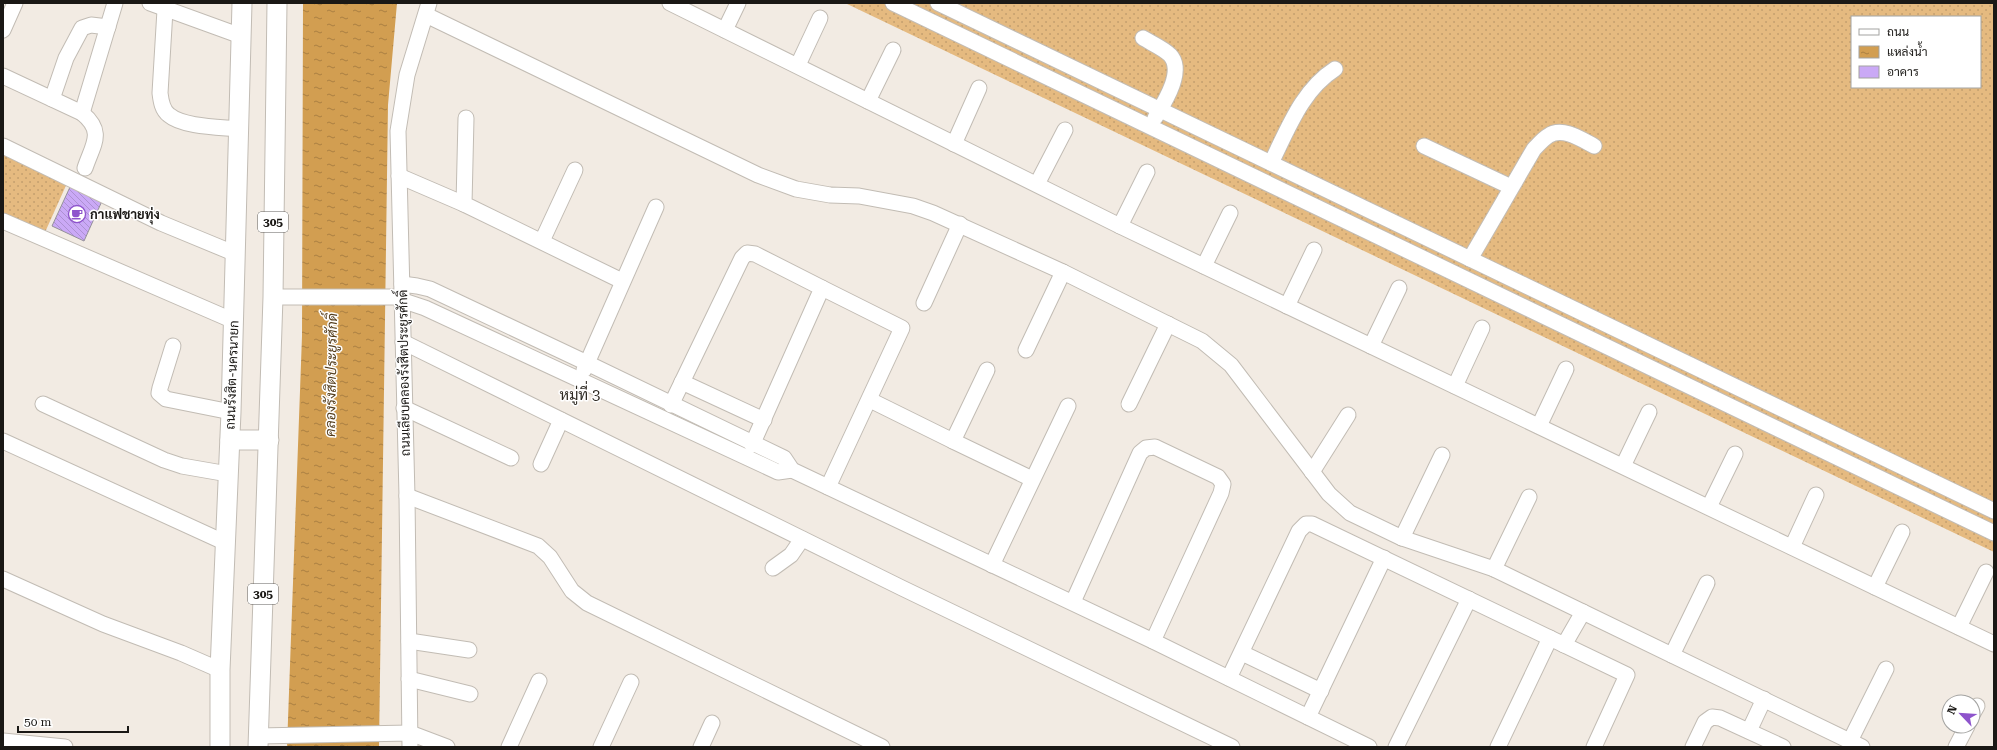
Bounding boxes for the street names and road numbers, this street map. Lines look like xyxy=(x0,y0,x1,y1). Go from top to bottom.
road number: 305 xyxy=(258,212,288,232)
street label: ถนนเลียบคลองรังสิตประยูรศักดิ์ xyxy=(390,290,415,456)
street label: ถนนรังสิต-นครนายก xyxy=(222,320,241,430)
road number: 305 xyxy=(248,584,278,604)

